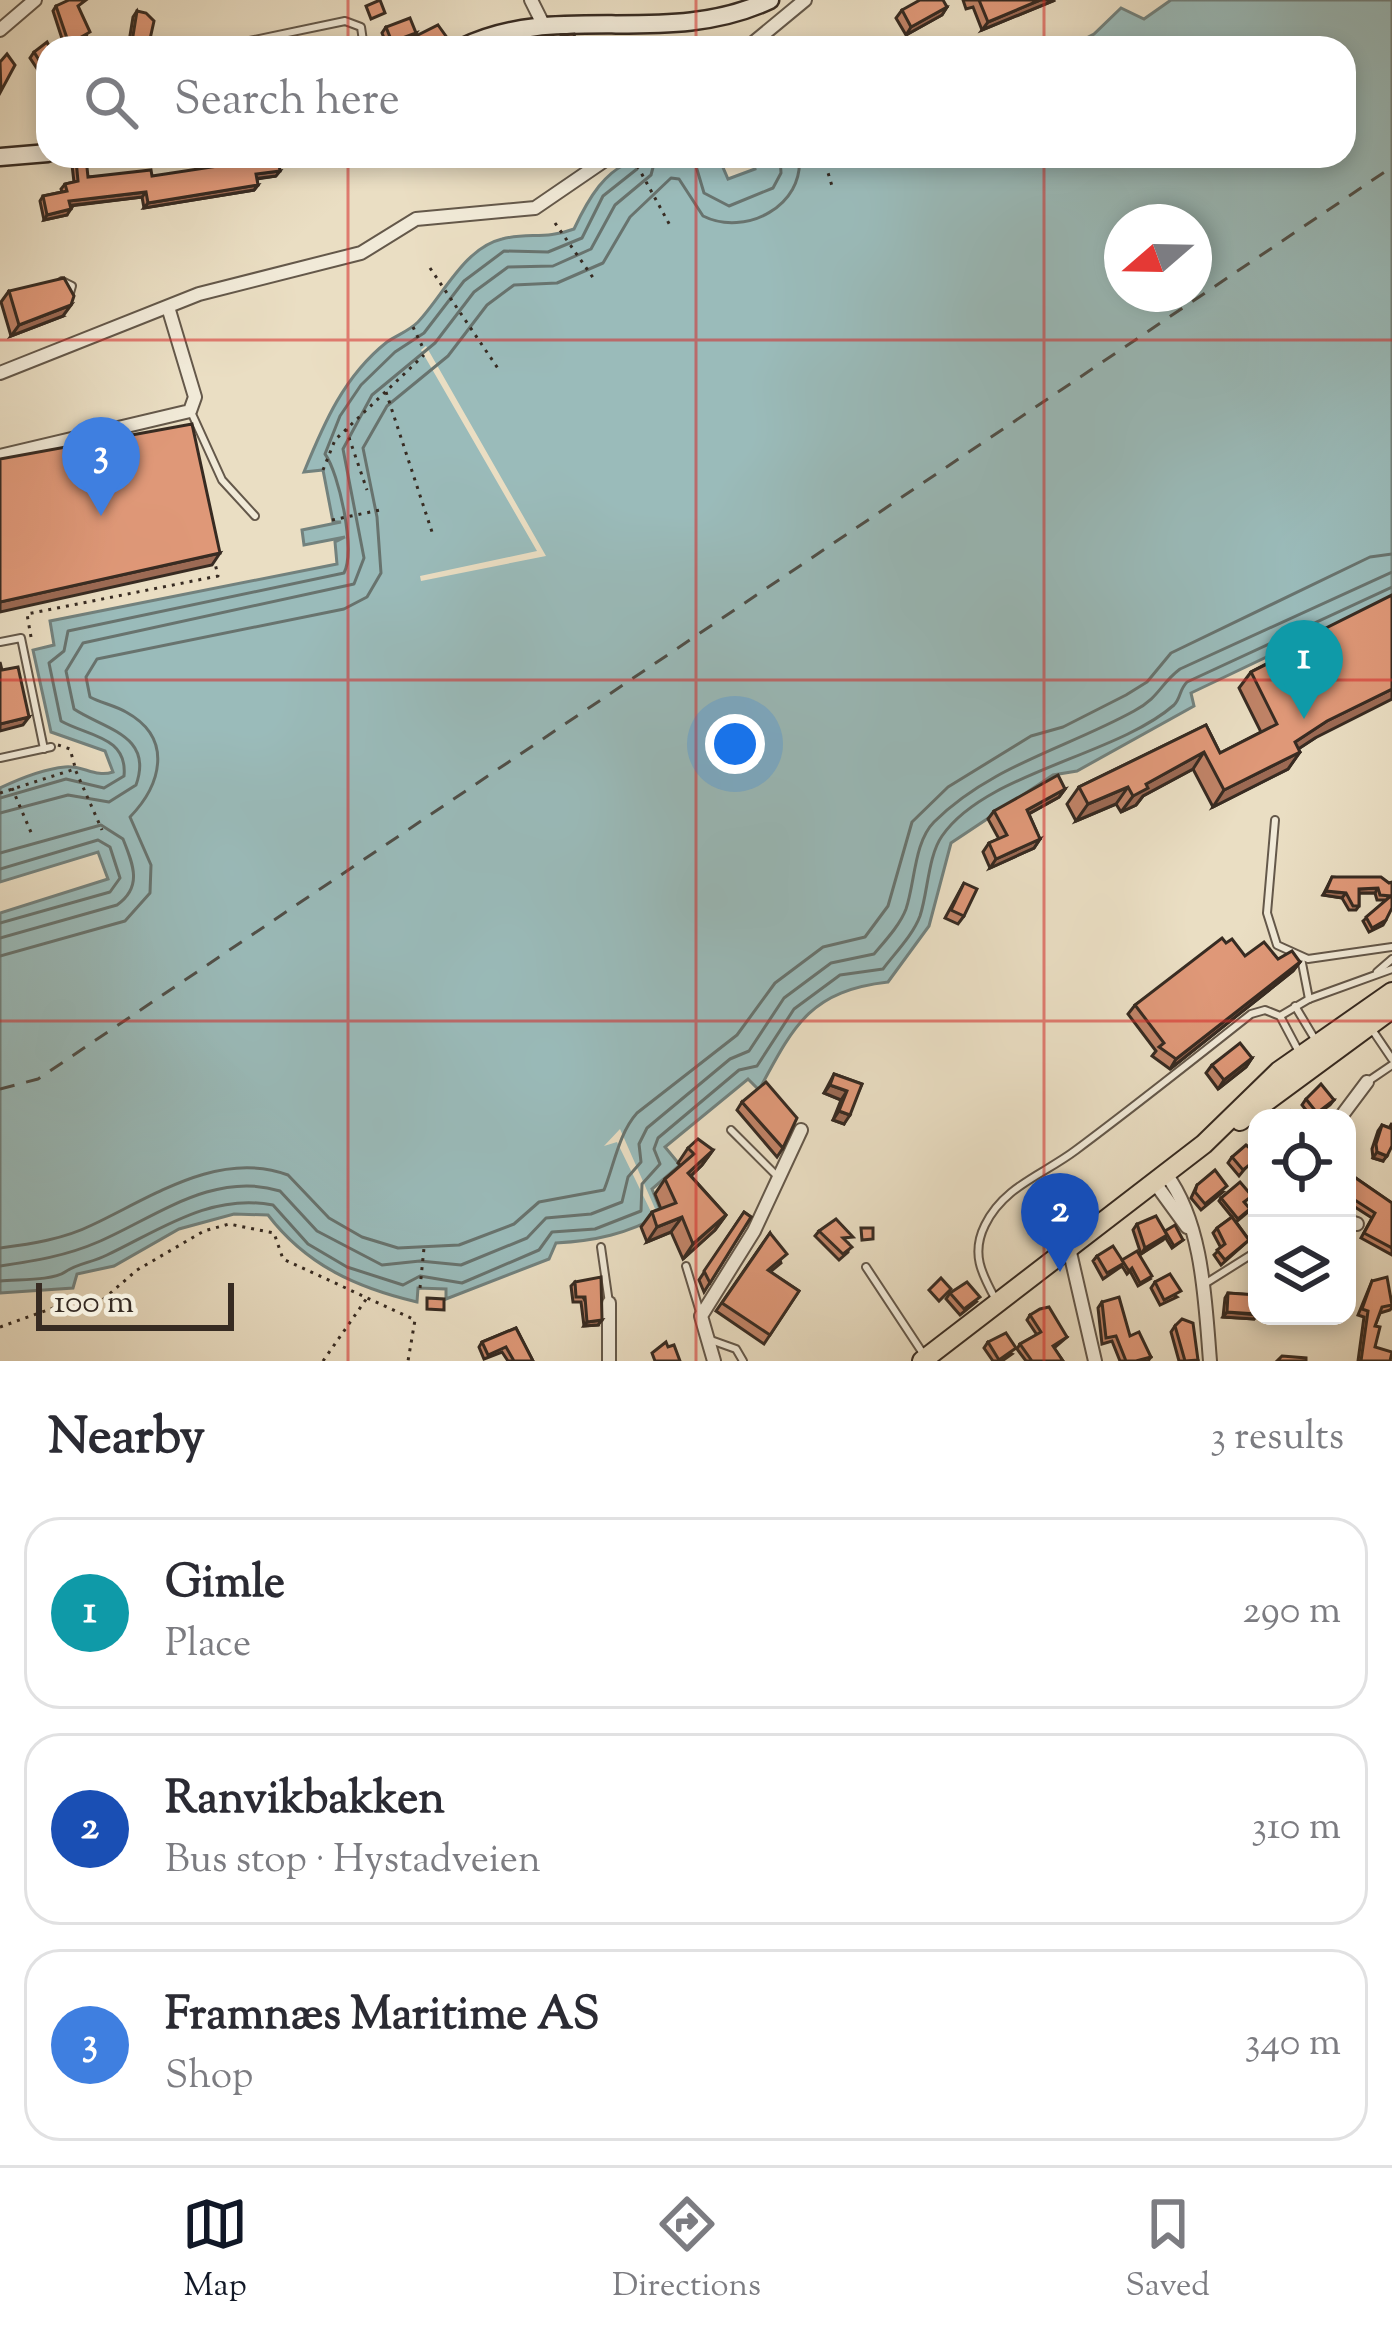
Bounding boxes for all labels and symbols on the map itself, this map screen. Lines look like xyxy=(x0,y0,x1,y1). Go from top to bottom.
north arrow xyxy=(1104,204,1212,312)
pin: 3 xyxy=(62,417,140,516)
pin: 1 xyxy=(1265,620,1343,719)
your location xyxy=(705,714,765,774)
pin: 2 xyxy=(1021,1173,1099,1272)
scale bar xyxy=(36,1277,234,1330)

